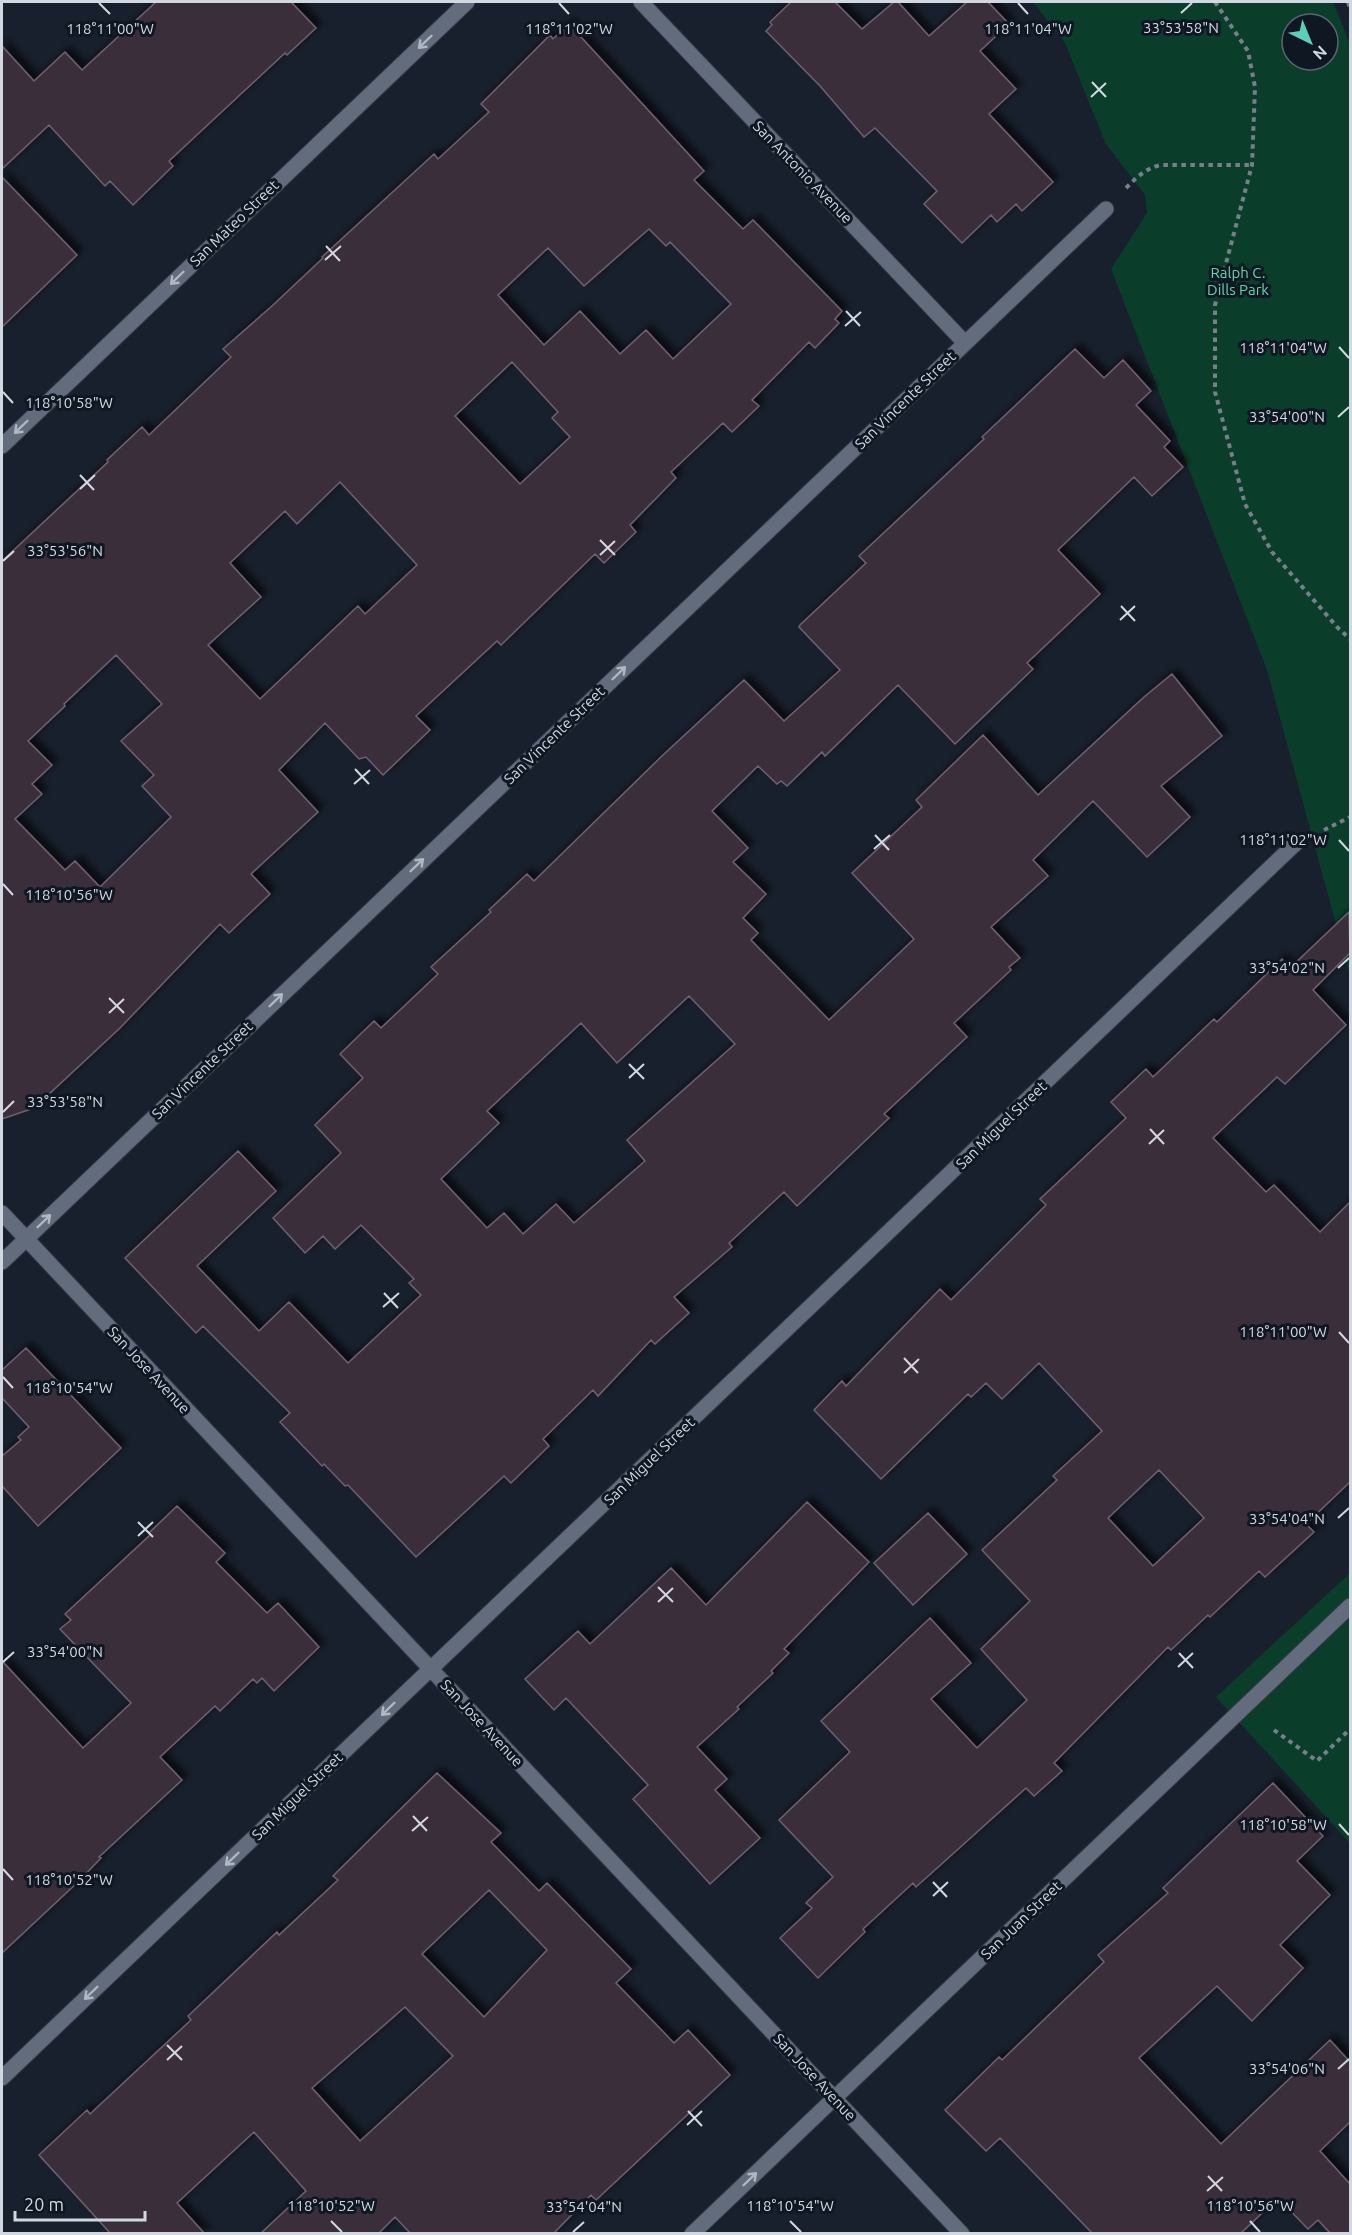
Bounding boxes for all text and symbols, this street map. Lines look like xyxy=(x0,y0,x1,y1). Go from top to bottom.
north arrow xyxy=(1280,12,1340,72)
text: 33°53'58"N xyxy=(1143,19,1219,36)
text: 118°11'00"W xyxy=(66,20,154,37)
text: 118°11'02"W xyxy=(525,20,613,37)
text: 118°11'04"W xyxy=(984,20,1072,37)
one-way arrow xyxy=(417,35,432,49)
text: N xyxy=(1310,42,1331,64)
street label: San Antonio Avenue xyxy=(750,117,856,227)
street label: San Mateo Street xyxy=(186,176,282,270)
park label: Ralph C. Dills Park xyxy=(1207,264,1269,298)
one-way arrow xyxy=(170,271,185,285)
text: 118°11'04"W xyxy=(1239,339,1327,356)
street label: San Vincente Street xyxy=(851,348,959,452)
text: 118°10'58"W xyxy=(25,394,113,411)
text: 33°54'00"N xyxy=(1249,408,1325,425)
one-way arrow xyxy=(13,420,28,434)
text: 33°53'56"N xyxy=(27,542,103,559)
one-way arrow xyxy=(612,665,627,680)
street label: San Vincente Street xyxy=(500,683,608,787)
text: 118°11'02"W xyxy=(1239,831,1327,848)
one-way arrow xyxy=(410,858,425,872)
text: 118°10'56"W xyxy=(25,886,113,903)
text: 33°54'02"N xyxy=(1249,959,1325,976)
one-way arrow xyxy=(268,993,283,1007)
street label: San Vincente Street xyxy=(148,1018,256,1122)
street label: San Miguel Street xyxy=(952,1077,1050,1172)
text: 33°53'58"N xyxy=(27,1093,103,1110)
one-way arrow xyxy=(36,1214,51,1229)
street label: San Jose Avenue xyxy=(104,1323,194,1417)
text: 118°11'00"W xyxy=(1239,1323,1327,1340)
text: 118°10'54"W xyxy=(25,1379,113,1396)
street label: San Miguel Street xyxy=(600,1413,698,1508)
text: 33°54'04"N xyxy=(1249,1510,1325,1527)
text: 33°54'00"N xyxy=(27,1643,103,1660)
street label: San Jose Avenue xyxy=(437,1676,527,1770)
one-way arrow xyxy=(381,1702,396,1717)
street label: San Miguel Street xyxy=(248,1748,346,1843)
text: 118°10'58"W xyxy=(1239,1816,1327,1833)
one-way arrow xyxy=(225,1851,240,1865)
text: 118°10'52"W xyxy=(25,1871,113,1888)
street label: San Juan Street xyxy=(977,1877,1065,1963)
one-way arrow xyxy=(83,1986,98,2000)
street label: San Jose Avenue xyxy=(770,2030,860,2124)
text: 33°54'06"N xyxy=(1249,2060,1325,2077)
one-way arrow xyxy=(742,2171,757,2186)
scale bar xyxy=(15,2184,146,2222)
text: 20 m xyxy=(24,2194,64,2214)
text: 118°10'52"W xyxy=(287,2197,375,2214)
text: 118°10'54"W xyxy=(746,2197,834,2214)
text: 118°10'56"W xyxy=(1206,2197,1294,2214)
text: 33°54'04"N xyxy=(546,2198,622,2215)

